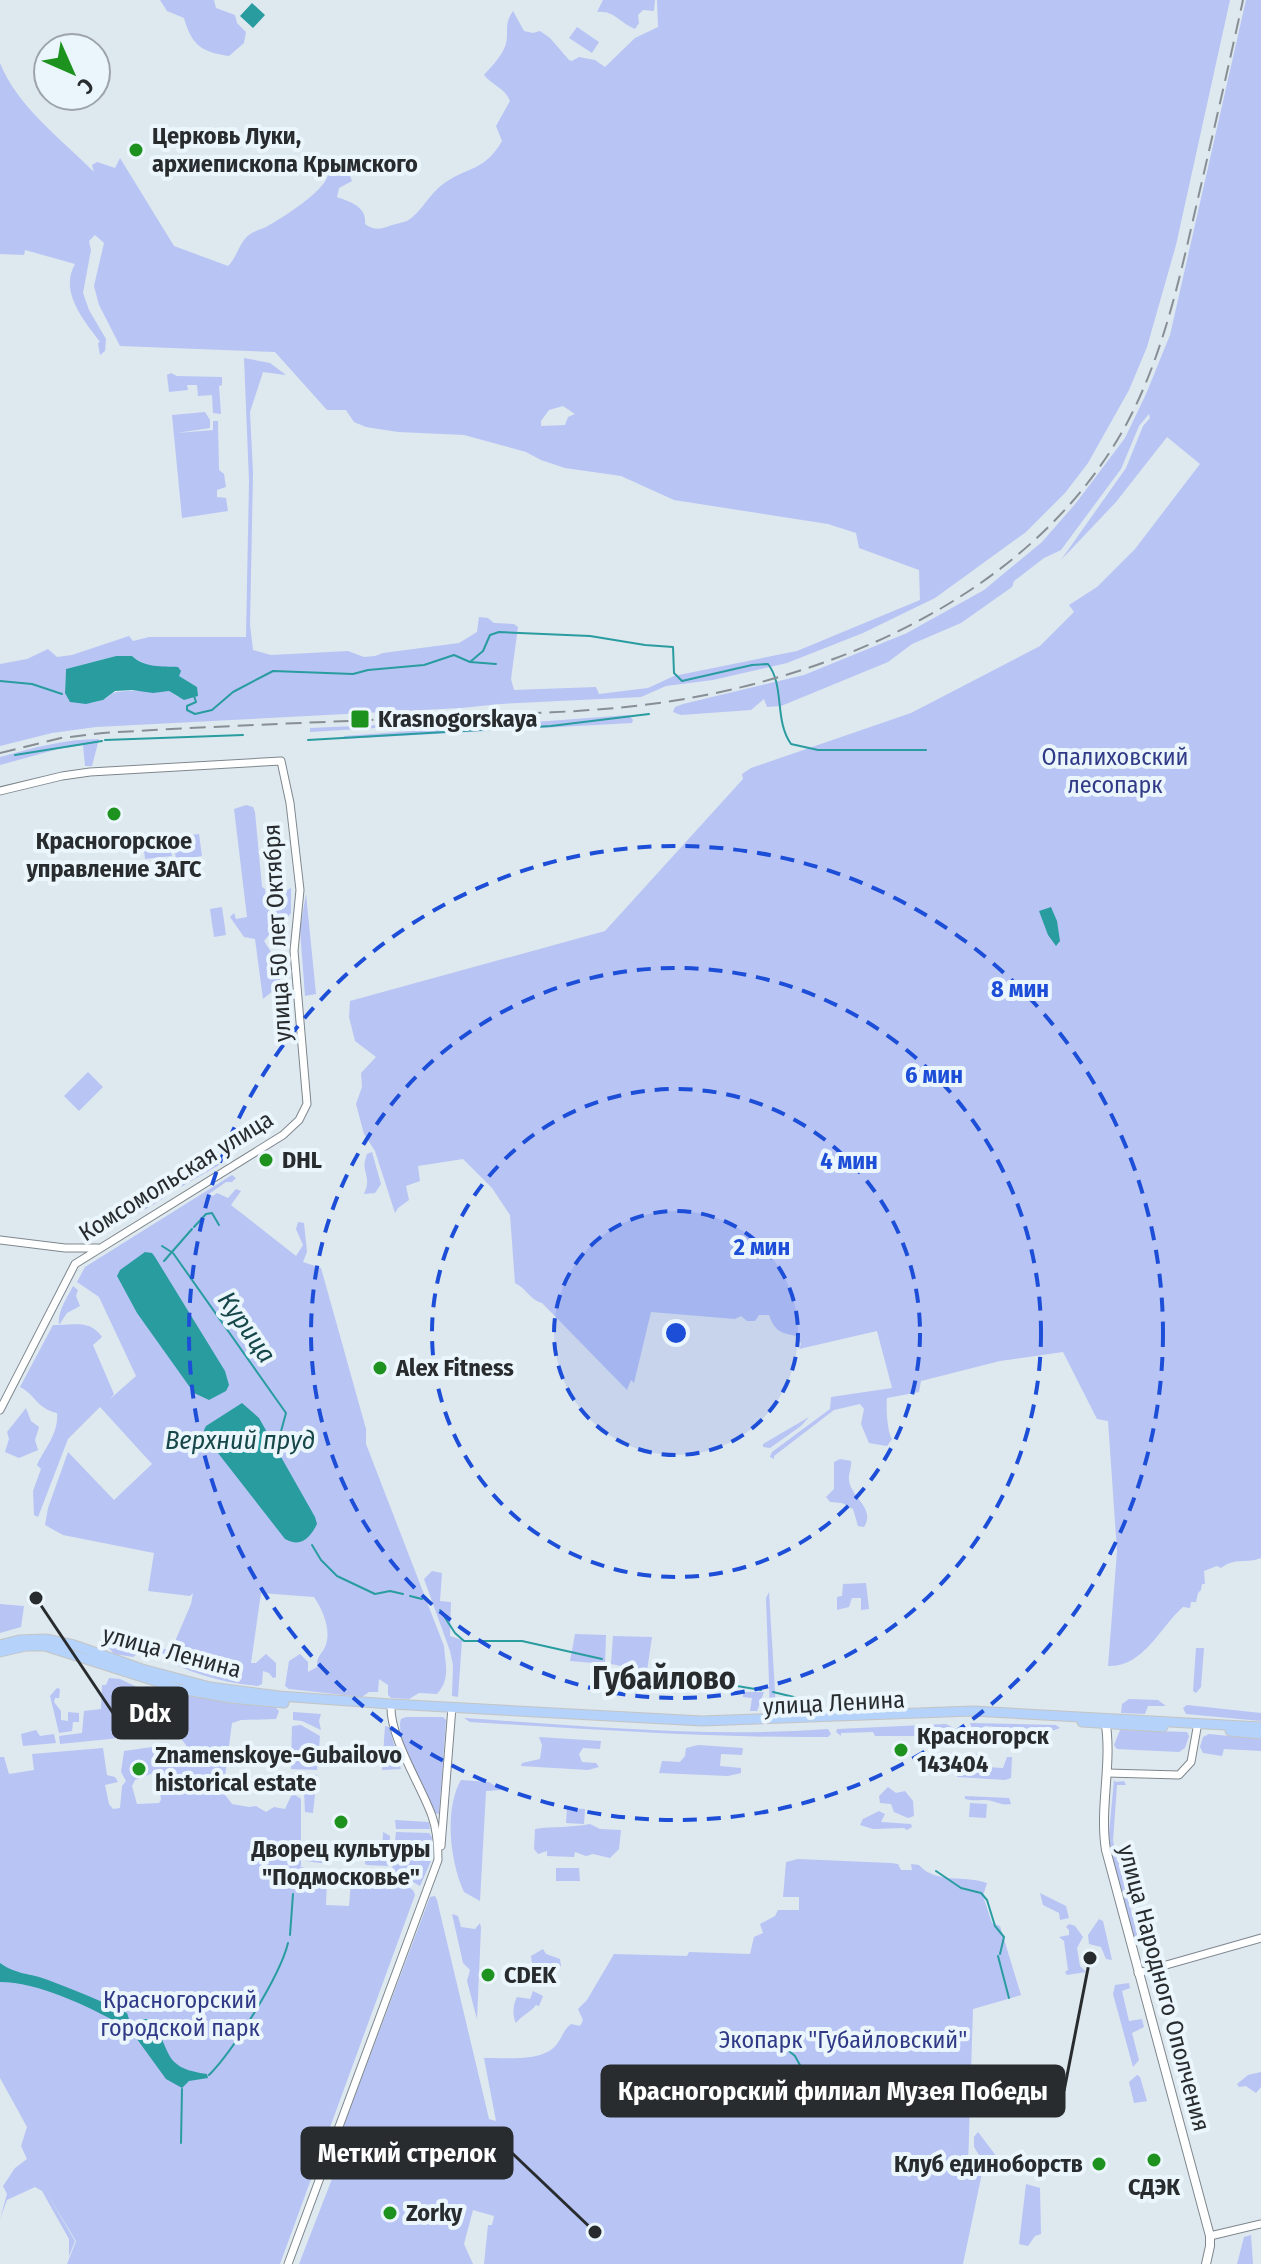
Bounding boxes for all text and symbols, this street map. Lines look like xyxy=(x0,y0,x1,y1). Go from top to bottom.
north arrow xyxy=(32,32,112,112)
text: С xyxy=(72,72,99,100)
place label: Церковь Луки, архиепископа Крымского xyxy=(152,122,418,178)
marker: Церковь Луки, архиепископа Крымского xyxy=(127,141,145,159)
place label: Krasnogorskaya xyxy=(378,705,537,733)
marker: Krasnogorskaya xyxy=(349,708,371,730)
park label: Опалиховский лесопарк xyxy=(1042,743,1188,799)
marker: Красногорское управление ЗАГС xyxy=(105,805,123,823)
street label: улица 50 лет Октября xyxy=(257,823,297,1043)
place label: Красногорское управление ЗАГС xyxy=(25,827,202,883)
text: 8 мин xyxy=(991,975,1049,1003)
text: 6 мин xyxy=(905,1061,963,1089)
street label: Комсомольская улица xyxy=(74,1105,278,1247)
place label: DHL xyxy=(282,1146,322,1174)
text: 4 мин xyxy=(820,1147,878,1175)
marker: DHL xyxy=(257,1151,275,1169)
text: 2 мин xyxy=(733,1233,790,1261)
water label: Курица xyxy=(211,1286,282,1369)
centre of rings xyxy=(662,1319,690,1347)
place label: Alex Fitness xyxy=(395,1354,514,1382)
marker: Alex Fitness xyxy=(371,1359,389,1377)
water label: Верхний пруд xyxy=(165,1425,315,1456)
street label: улица Ленина xyxy=(100,1620,244,1684)
district label: Губайлово xyxy=(592,1659,736,1697)
street label: улица Ленина xyxy=(762,1685,906,1721)
callout: Ddx xyxy=(113,1688,187,1738)
text: Ddx xyxy=(129,1698,172,1729)
place label: Красногорск 143404 xyxy=(917,1722,1050,1778)
place label: Znamenskoye-Gubailovo historical estate xyxy=(155,1741,402,1797)
marker: Красногорск 143404 xyxy=(892,1741,910,1759)
marker: Znamenskoye-Gubailovo historical estate xyxy=(130,1760,148,1778)
marker: Дворец культуры "Подмосковье" xyxy=(332,1813,350,1831)
place label: Дворец культуры "Подмосковье" xyxy=(250,1835,431,1891)
street label: улица Народного Ополчения xyxy=(1112,1842,1216,2134)
place label: CDEK xyxy=(504,1961,557,1989)
marker: CDEK xyxy=(479,1966,497,1984)
park label: Красногорский городской парк xyxy=(100,1986,260,2042)
park label: Экопарк "Губайловский" xyxy=(719,2026,967,2054)
callout: Красногорский филиал Музея Победы xyxy=(602,2066,1064,2116)
text: Красногорский филиал Музея Победы xyxy=(618,2076,1048,2107)
callout: Меткий стрелок xyxy=(302,2128,512,2178)
text: Меткий стрелок xyxy=(318,2138,497,2169)
place label: Клуб единоборств xyxy=(894,2150,1083,2178)
marker: СДЭК xyxy=(1145,2151,1163,2169)
marker: Клуб единоборств xyxy=(1090,2155,1108,2173)
place label: СДЭК xyxy=(1128,2173,1180,2201)
place label: Zorky xyxy=(406,2199,463,2227)
marker: Zorky xyxy=(381,2204,399,2222)

